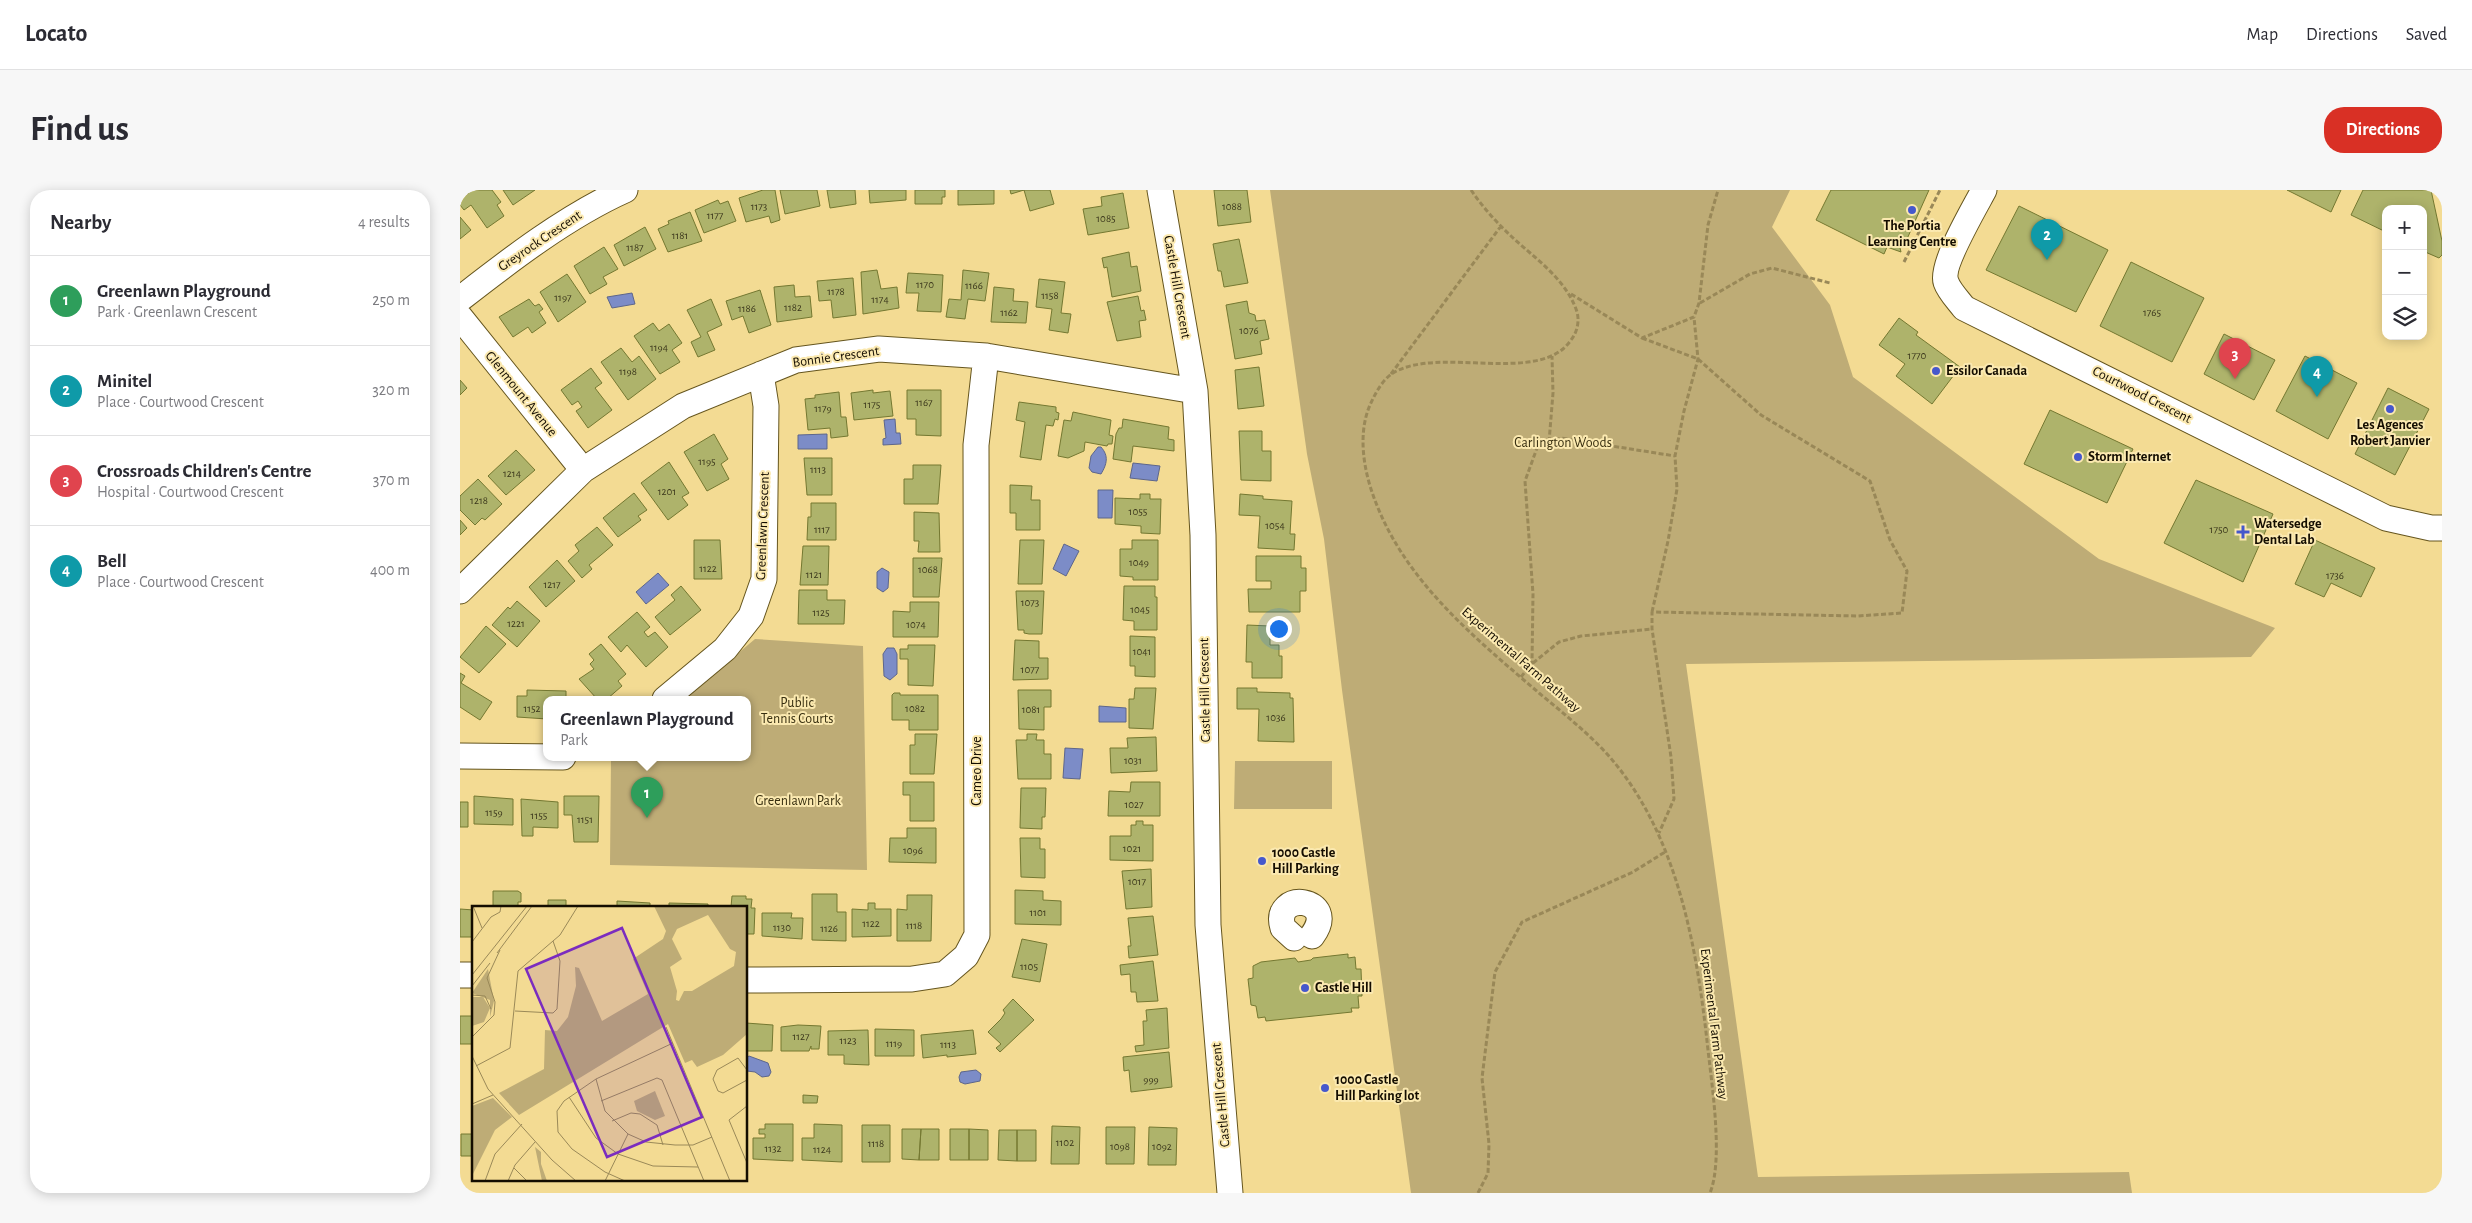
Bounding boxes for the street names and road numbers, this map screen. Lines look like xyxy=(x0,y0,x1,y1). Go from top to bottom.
street label: Greyrock Crescent xyxy=(496,208,585,274)
street label: Castle Hill Crescent xyxy=(1161,234,1193,340)
street label: Bonnie Crescent xyxy=(792,344,881,370)
street label: Glenmount Avenue xyxy=(482,349,560,439)
street label: Courtwood Crescent xyxy=(2090,364,2194,426)
street label: Greenlawn Crescent xyxy=(754,471,772,580)
street label: Experimental Farm Pathway xyxy=(1459,605,1583,715)
street label: Castle Hill Crescent xyxy=(1197,637,1213,742)
street label: Cameo Drive xyxy=(970,736,984,806)
street label: Experimental Farm Pathway xyxy=(1698,948,1730,1100)
street label: Castle Hill Crescent xyxy=(1209,1042,1233,1148)

